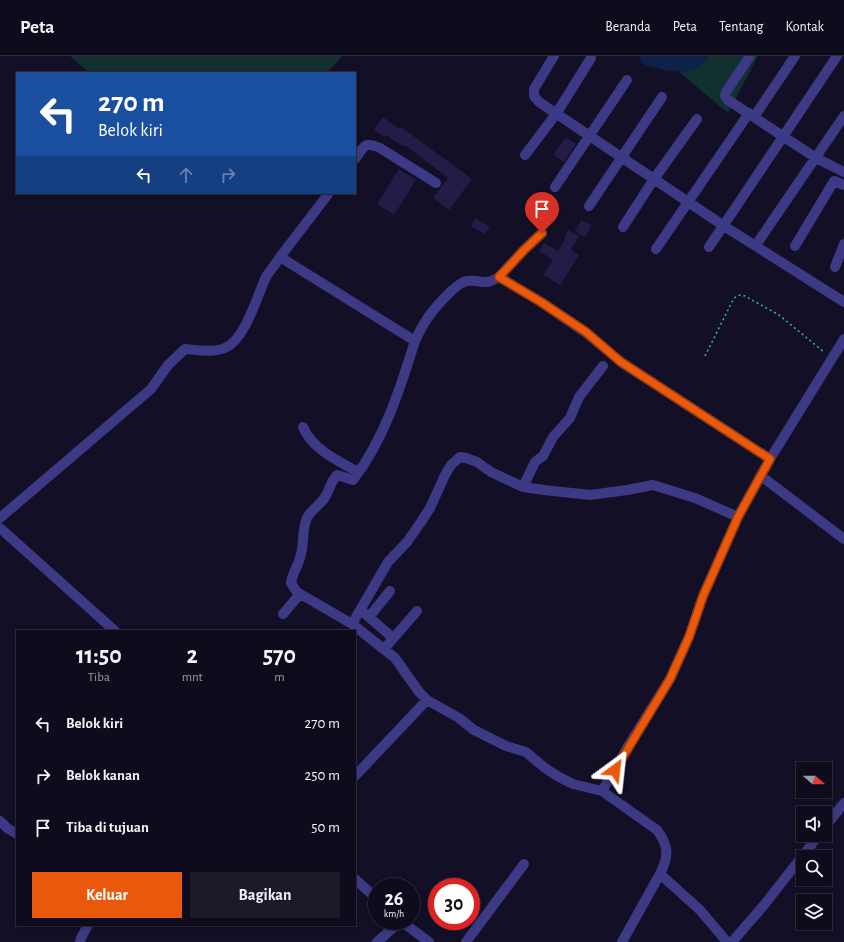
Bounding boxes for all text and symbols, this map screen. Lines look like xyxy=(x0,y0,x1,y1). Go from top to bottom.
text: Peta xyxy=(20,18,54,37)
text: Beranda xyxy=(605,20,651,34)
text: Peta xyxy=(673,20,697,34)
text: Tentang xyxy=(719,20,763,34)
text: Kontak xyxy=(785,20,824,34)
icon: left xyxy=(32,88,84,140)
text: 270 m xyxy=(98,89,165,117)
text: Belok kiri xyxy=(98,122,163,140)
icon: left xyxy=(133,164,155,186)
icon: ahead xyxy=(175,164,197,186)
icon: right xyxy=(217,164,239,186)
pin xyxy=(525,192,559,233)
icon: arrive xyxy=(531,198,553,220)
text: 11:50 xyxy=(76,644,122,668)
text: 2 xyxy=(187,644,198,668)
text: 570 xyxy=(263,644,296,668)
text: Tiba xyxy=(88,671,110,684)
text: mnt xyxy=(182,671,203,684)
text: m xyxy=(274,671,285,684)
icon: left xyxy=(32,713,54,735)
text: Belok kiri xyxy=(66,716,123,731)
text: 270 m xyxy=(305,716,340,731)
position arrow xyxy=(594,749,636,791)
north arrow xyxy=(796,762,832,798)
map controls xyxy=(796,762,832,930)
icon: right xyxy=(32,765,54,787)
text: Belok kanan xyxy=(66,768,140,783)
text: 250 m xyxy=(305,768,340,783)
button: sound xyxy=(796,806,832,842)
icon: arrive xyxy=(32,817,54,839)
text: Tiba di tujuan xyxy=(66,820,149,835)
text: 50 m xyxy=(311,820,340,835)
button: search xyxy=(796,850,832,886)
button: Keluar xyxy=(32,872,182,918)
button: Bagikan xyxy=(190,872,340,918)
speed limit sign: 30 xyxy=(428,878,480,930)
text: 26 xyxy=(384,889,404,909)
button: layers xyxy=(796,894,832,930)
text: km/h xyxy=(384,909,404,919)

